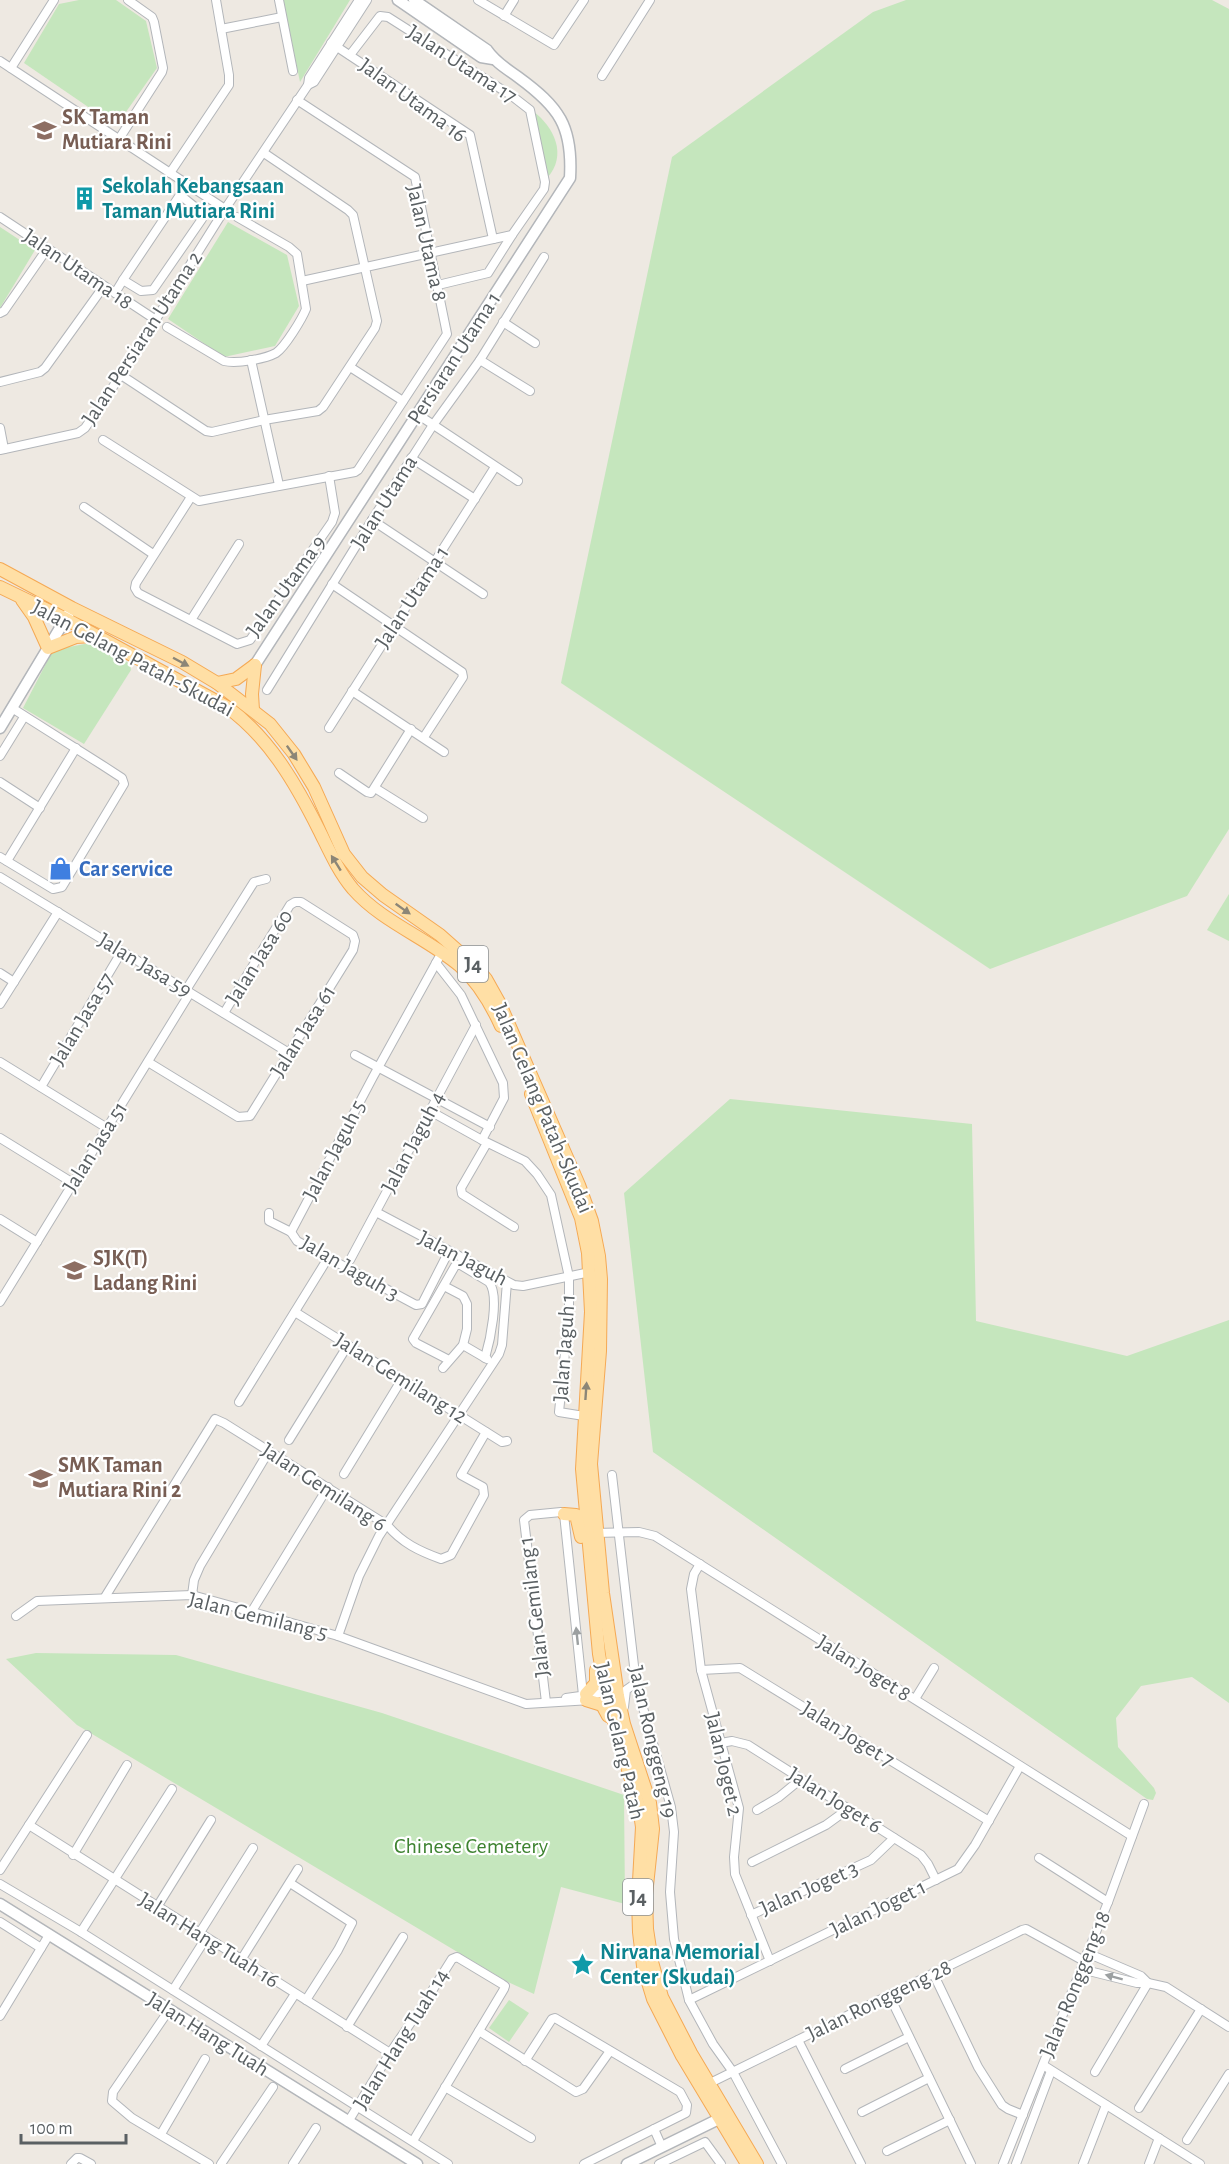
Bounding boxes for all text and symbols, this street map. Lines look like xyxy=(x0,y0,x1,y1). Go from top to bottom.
street label: Jalan Utama 17 xyxy=(403,21,521,107)
street label: Jalan Utama 16 xyxy=(355,54,471,146)
place label: SK Taman Mutiara Rini xyxy=(62,106,172,153)
school or university icon: SK Taman Mutiara Rini xyxy=(31,117,57,143)
place label: Sekolah Kebangsaan Taman Mutiara Rini xyxy=(102,175,284,222)
street label: Jalan Utama 8 xyxy=(403,182,451,304)
building icon: Sekolah Kebangsaan Taman Mutiara Rini xyxy=(71,186,97,212)
street label: Jalan Utama 18 xyxy=(19,224,137,314)
street label: Jalan Persiaran Utama 2 xyxy=(78,247,206,429)
street label: Persiaran Utama 1 xyxy=(403,288,505,428)
street label: Jalan Utama xyxy=(347,451,421,553)
street label: Jalan Utama 9 xyxy=(242,531,330,641)
street label: Jalan Utama 1 xyxy=(371,542,453,652)
street label: Jalan Gelang Patah-Skudai xyxy=(28,595,238,721)
one-way arrow xyxy=(173,657,190,667)
one-way arrow xyxy=(286,744,298,760)
one-way arrow xyxy=(330,855,341,872)
shop icon: Car service xyxy=(48,856,74,882)
place label: Car service xyxy=(79,858,173,880)
one-way arrow xyxy=(394,903,410,915)
street label: Jalan Jasa 60 xyxy=(221,906,297,1008)
street label: Jalan Jasa 59 xyxy=(94,929,196,1001)
road number: J4 xyxy=(458,946,488,982)
street label: Jalan Jasa 57 xyxy=(46,969,118,1069)
street label: Jalan Jasa 61 xyxy=(266,981,340,1081)
street label: Jalan Gelang Patah-Skudai xyxy=(489,1000,597,1216)
street label: Jalan Jaguh 4 xyxy=(377,1088,449,1196)
street label: Jalan Jaguh 5 xyxy=(299,1096,369,1204)
street label: Jalan Jasa 51 xyxy=(59,1098,131,1196)
street label: Jalan Jaguh xyxy=(415,1226,511,1290)
street label: Jalan Jaguh 3 xyxy=(297,1231,403,1305)
place label: SJK(T) Ladang Rini xyxy=(93,1247,197,1294)
school or university icon: SJK(T) Ladang Rini xyxy=(62,1258,88,1284)
street label: Jalan Jaguh 1 xyxy=(549,1293,579,1403)
street label: Jalan Gemilang 12 xyxy=(331,1329,471,1427)
one-way arrow xyxy=(581,1382,591,1401)
street label: Jalan Gemilang 6 xyxy=(258,1439,390,1535)
place label: SMK Taman Mutiara Rini 2 xyxy=(58,1454,181,1501)
school or university icon: SMK Taman Mutiara Rini 2 xyxy=(27,1465,53,1491)
street label: Jalan Gemilang 1 xyxy=(514,1535,554,1679)
street label: Jalan Gemilang 5 xyxy=(186,1588,330,1644)
one-way arrow xyxy=(572,1627,582,1646)
street label: Jalan Joget 8 xyxy=(813,1631,915,1705)
street label: Jalan Gelang Patah xyxy=(591,1660,649,1822)
street label: Jalan Ronggeng 19 xyxy=(625,1664,681,1820)
street label: Jalan Joget 7 xyxy=(798,1697,898,1771)
street label: Jalan Joget 2 xyxy=(701,1710,747,1818)
street label: Jalan Joget 6 xyxy=(784,1763,886,1837)
park label: Chinese Cemetery xyxy=(394,1835,549,1857)
street label: Jalan Joget 3 xyxy=(757,1857,861,1919)
street label: Jalan Joget 1 xyxy=(827,1875,929,1941)
road number: J4 xyxy=(623,1879,653,1915)
street label: Jalan Hang Tuah 16 xyxy=(135,1888,283,1992)
street label: Jalan Ronggeng 18 xyxy=(1036,1908,1114,2060)
place label: Nirvana Memorial Center (Skudai) xyxy=(600,1941,760,1988)
place icon: Nirvana Memorial Center (Skudai) xyxy=(569,1952,595,1978)
street label: Jalan Ronggeng 28 xyxy=(803,1955,955,2045)
street label: Jalan Hang Tuah 14 xyxy=(349,1965,453,2113)
one-way arrow xyxy=(1105,1972,1124,1982)
street label: Jalan Hang Tuah xyxy=(143,1988,273,2080)
scale bar xyxy=(21,2107,126,2145)
text: 100 m xyxy=(30,2120,73,2138)

